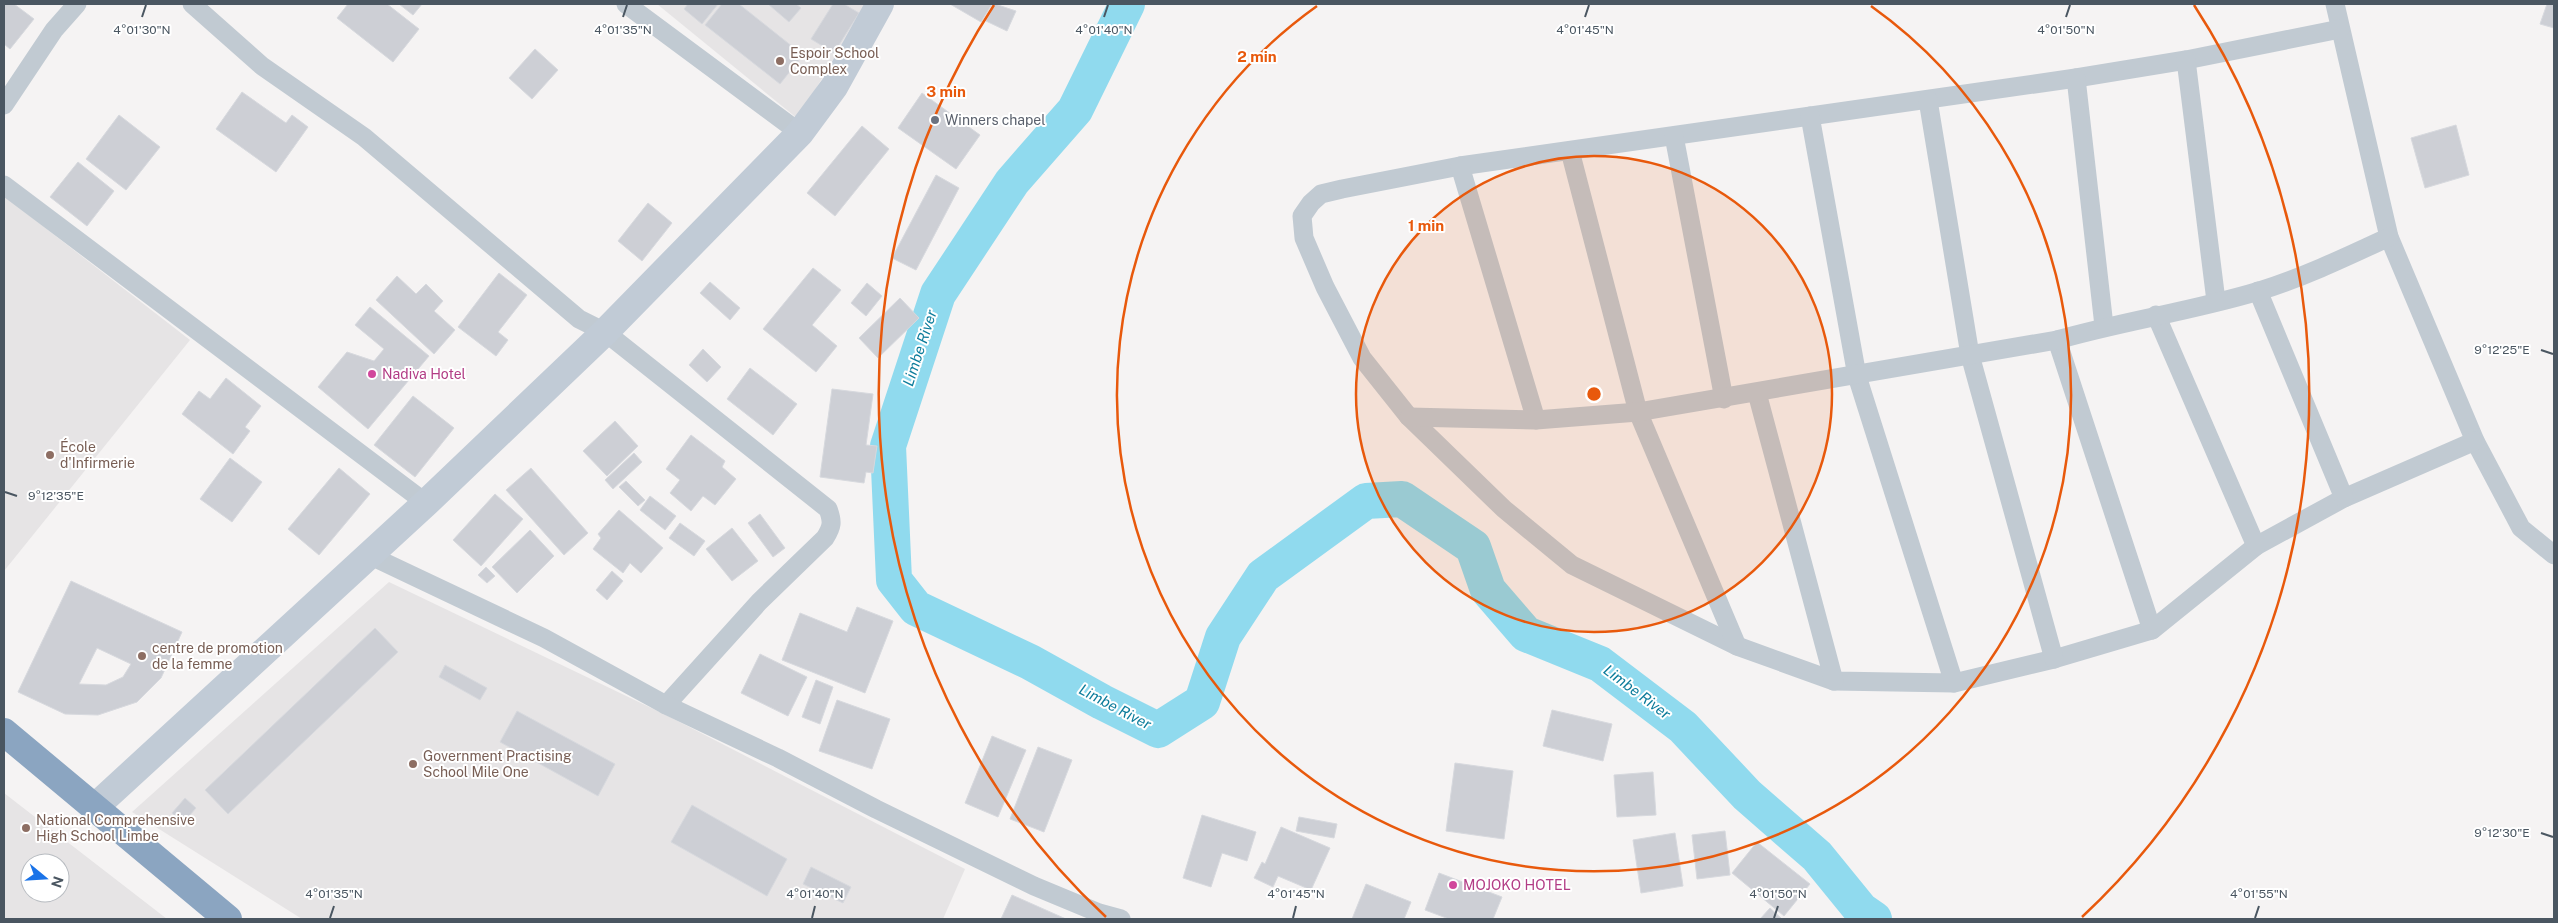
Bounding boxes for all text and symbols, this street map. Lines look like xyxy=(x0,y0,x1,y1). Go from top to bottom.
text: 4°01'30"N xyxy=(113,23,171,37)
text: 4°01'35"N xyxy=(594,23,652,37)
text: 4°01'40"N xyxy=(1075,23,1133,37)
text: 4°01'45"N xyxy=(1556,23,1614,37)
text: 4°01'50"N xyxy=(2037,23,2095,37)
place label: Espoir School Complex xyxy=(790,45,879,77)
text: 2 min xyxy=(1237,48,1277,65)
marker: Espoir School Complex xyxy=(774,55,786,67)
text: 3 min xyxy=(926,83,966,100)
place label: Winners chapel xyxy=(945,112,1046,128)
marker: Winners chapel xyxy=(929,114,941,126)
text: 1 min xyxy=(1408,217,1444,234)
water label: Limbe River xyxy=(899,307,940,388)
text: 9°12'25"E xyxy=(2474,343,2530,357)
place label: Nadiva Hotel xyxy=(382,366,466,382)
marker: Nadiva Hotel xyxy=(366,368,378,380)
centre of rings xyxy=(1585,385,1603,403)
place label: École d'Infirmerie xyxy=(60,438,135,471)
marker: École d'Infirmerie xyxy=(44,449,56,461)
text: 9°12'35"E xyxy=(28,489,84,503)
place label: centre de promotion de la femme xyxy=(152,640,283,672)
marker: centre de promotion de la femme xyxy=(136,650,148,662)
water label: Limbe River xyxy=(1601,661,1674,722)
water label: Limbe River xyxy=(1076,680,1154,733)
place label: Government Practising School Mile One xyxy=(423,748,572,780)
marker: Government Practising School Mile One xyxy=(407,758,419,770)
place label: National Comprehensive High School Limbe xyxy=(36,812,195,844)
marker: National Comprehensive High School Limbe xyxy=(20,822,32,834)
text: 9°12'30"E xyxy=(2474,826,2530,840)
north arrow xyxy=(20,853,70,903)
text: N xyxy=(48,874,67,890)
place label: MOJOKO HOTEL xyxy=(1463,877,1571,893)
marker: MOJOKO HOTEL xyxy=(1447,879,1459,891)
text: 4°01'35"N xyxy=(305,887,363,901)
text: 4°01'40"N xyxy=(786,887,844,901)
text: 4°01'45"N xyxy=(1267,887,1325,901)
text: 4°01'50"N xyxy=(1749,887,1807,901)
text: 4°01'55"N xyxy=(2230,887,2288,901)

